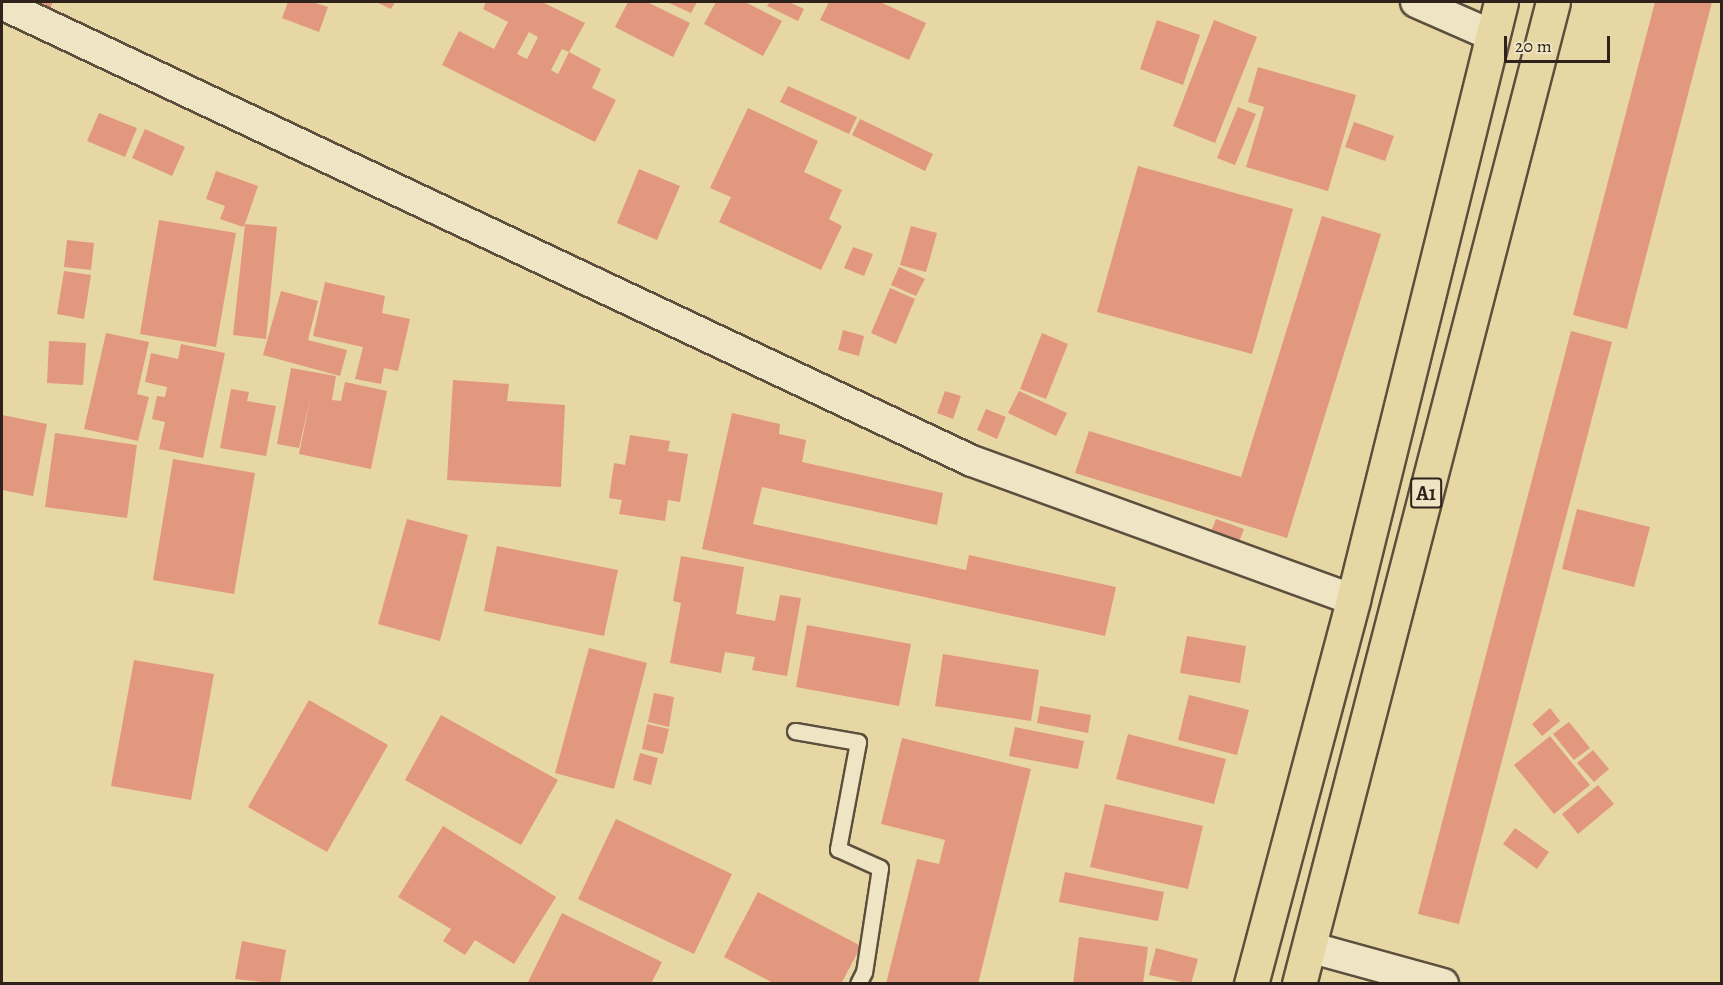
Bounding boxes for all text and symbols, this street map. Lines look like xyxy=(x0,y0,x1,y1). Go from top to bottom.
scale bar xyxy=(1507,24,1614,62)
text: 20 m xyxy=(1515,34,1552,58)
road number: A1 xyxy=(1410,476,1442,510)

